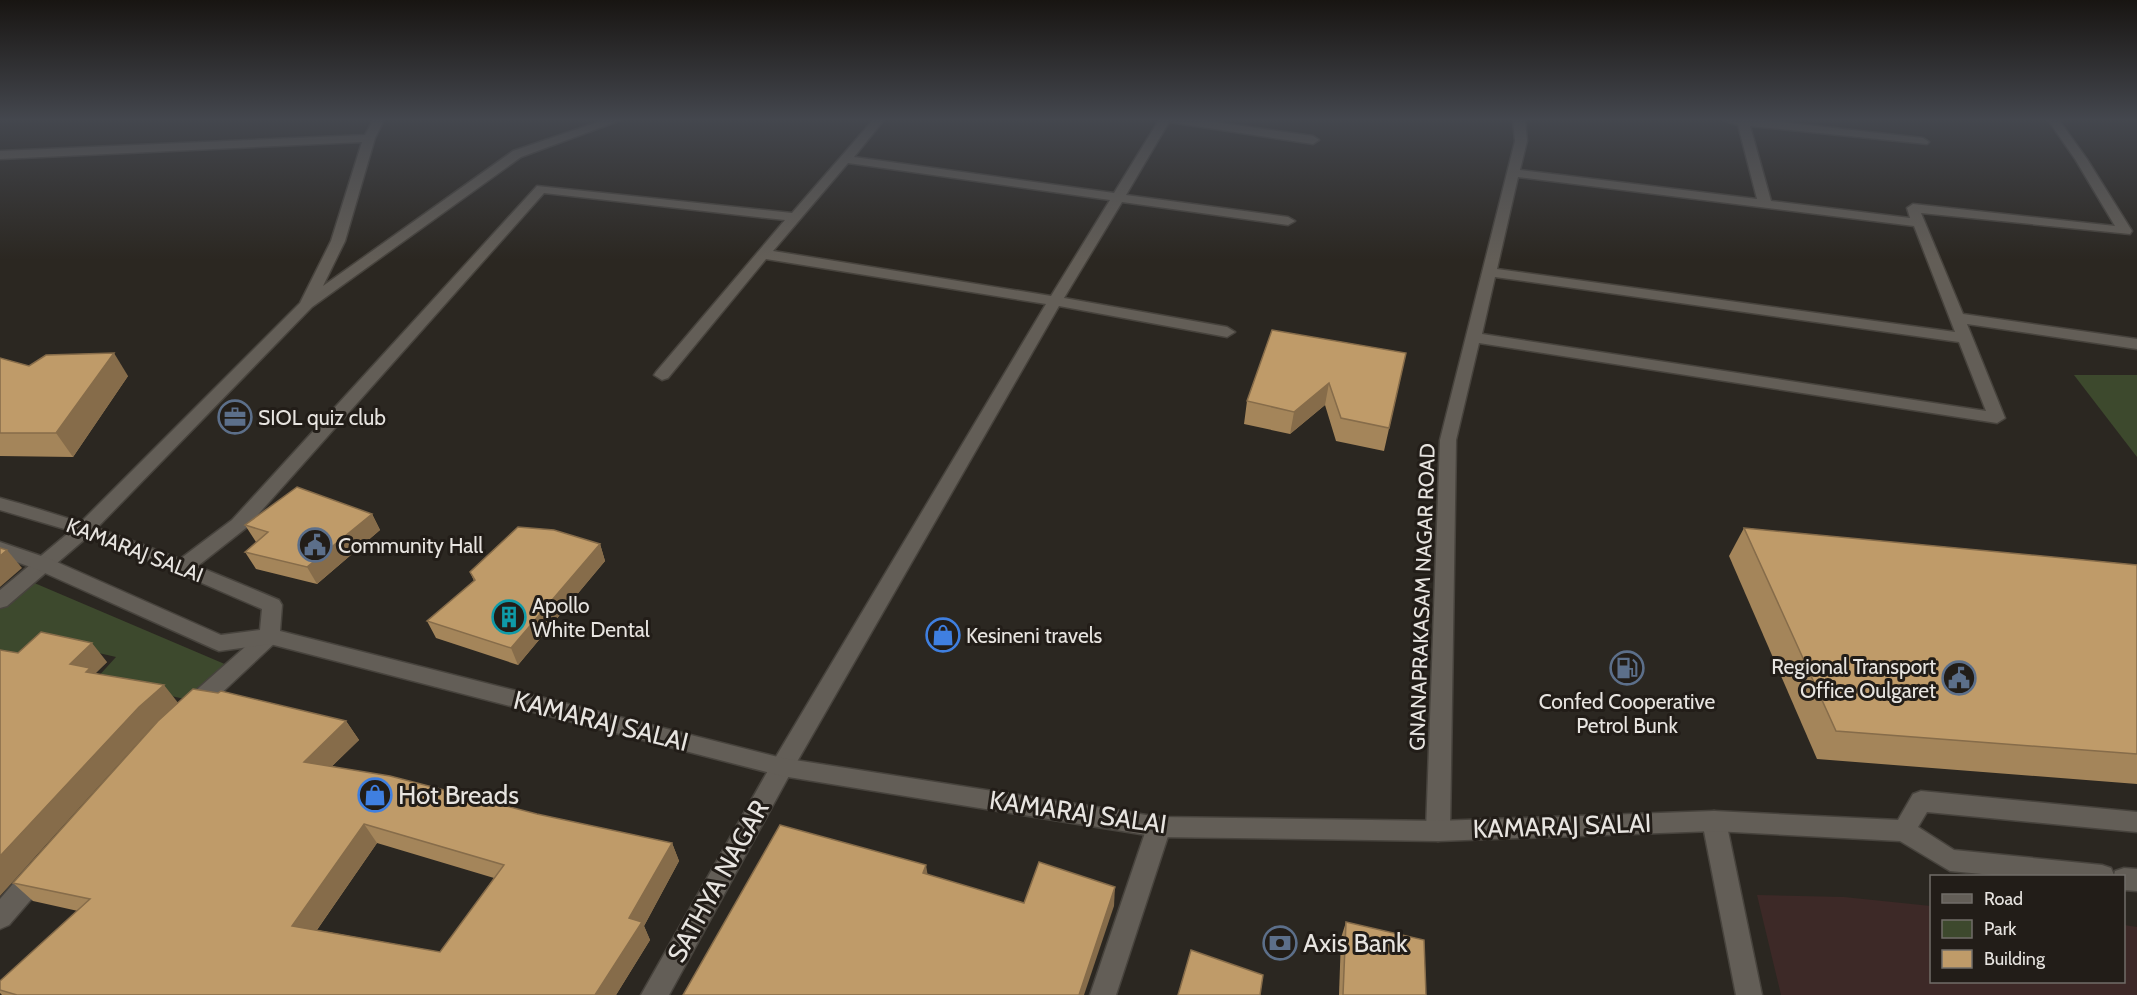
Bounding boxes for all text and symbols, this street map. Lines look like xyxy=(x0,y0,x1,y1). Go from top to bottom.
office icon: SIOL quiz club xyxy=(217,399,253,435)
place label: SIOL quiz club xyxy=(258,405,386,430)
street label: GNANAPRAKASAM NAGAR ROAD xyxy=(1404,443,1440,751)
street label: KAMARAJ SALAI xyxy=(63,512,207,588)
public building icon: Community Hall xyxy=(297,527,333,563)
place label: Community Hall xyxy=(338,533,483,558)
place label: Apollo White Dental xyxy=(532,593,650,642)
building icon: Apollo White Dental xyxy=(491,599,527,635)
shop icon: Kesineni travels xyxy=(925,617,961,653)
place label: Kesineni travels xyxy=(966,623,1103,648)
fuel station icon: Confed Cooperative Petrol Bunk xyxy=(1609,650,1645,686)
place label: Regional Transport Office Oulgaret xyxy=(1771,654,1936,703)
public building icon: Regional Transport Office Oulgaret xyxy=(1941,660,1977,696)
street label: KAMARAJ SALAI xyxy=(510,684,692,758)
place label: Confed Cooperative Petrol Bunk xyxy=(1539,689,1716,738)
shop icon: Hot Breads xyxy=(357,777,393,813)
place label: Hot Breads xyxy=(398,779,519,811)
street label: KAMARAJ SALAI xyxy=(987,784,1169,840)
street label: SATHYA NAGAR xyxy=(660,794,776,968)
street label: KAMARAJ SALAI xyxy=(1472,807,1652,845)
legend xyxy=(1930,875,2125,983)
text: Road xyxy=(1984,888,2023,910)
text: Park xyxy=(1984,918,2017,940)
bank icon: Axis Bank xyxy=(1262,925,1298,961)
place label: Axis Bank xyxy=(1303,927,1408,959)
text: Building xyxy=(1984,948,2046,970)

